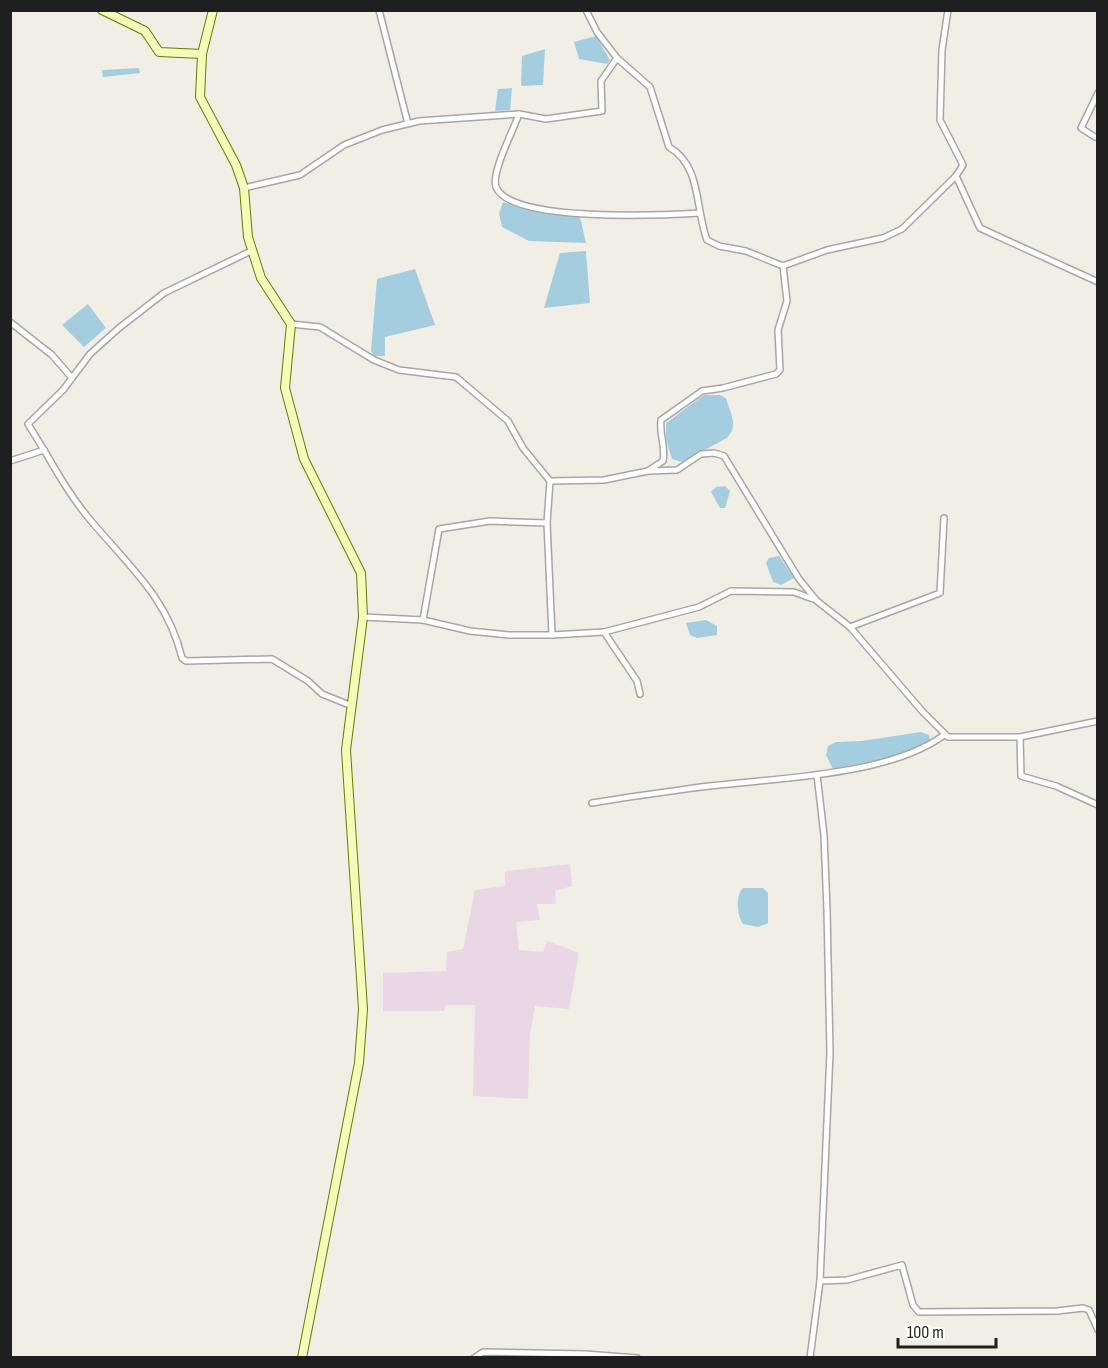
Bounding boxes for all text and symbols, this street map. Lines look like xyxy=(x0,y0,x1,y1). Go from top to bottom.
scale bar xyxy=(898,1311,996,1349)
text: 100 m xyxy=(907,1322,944,1343)

